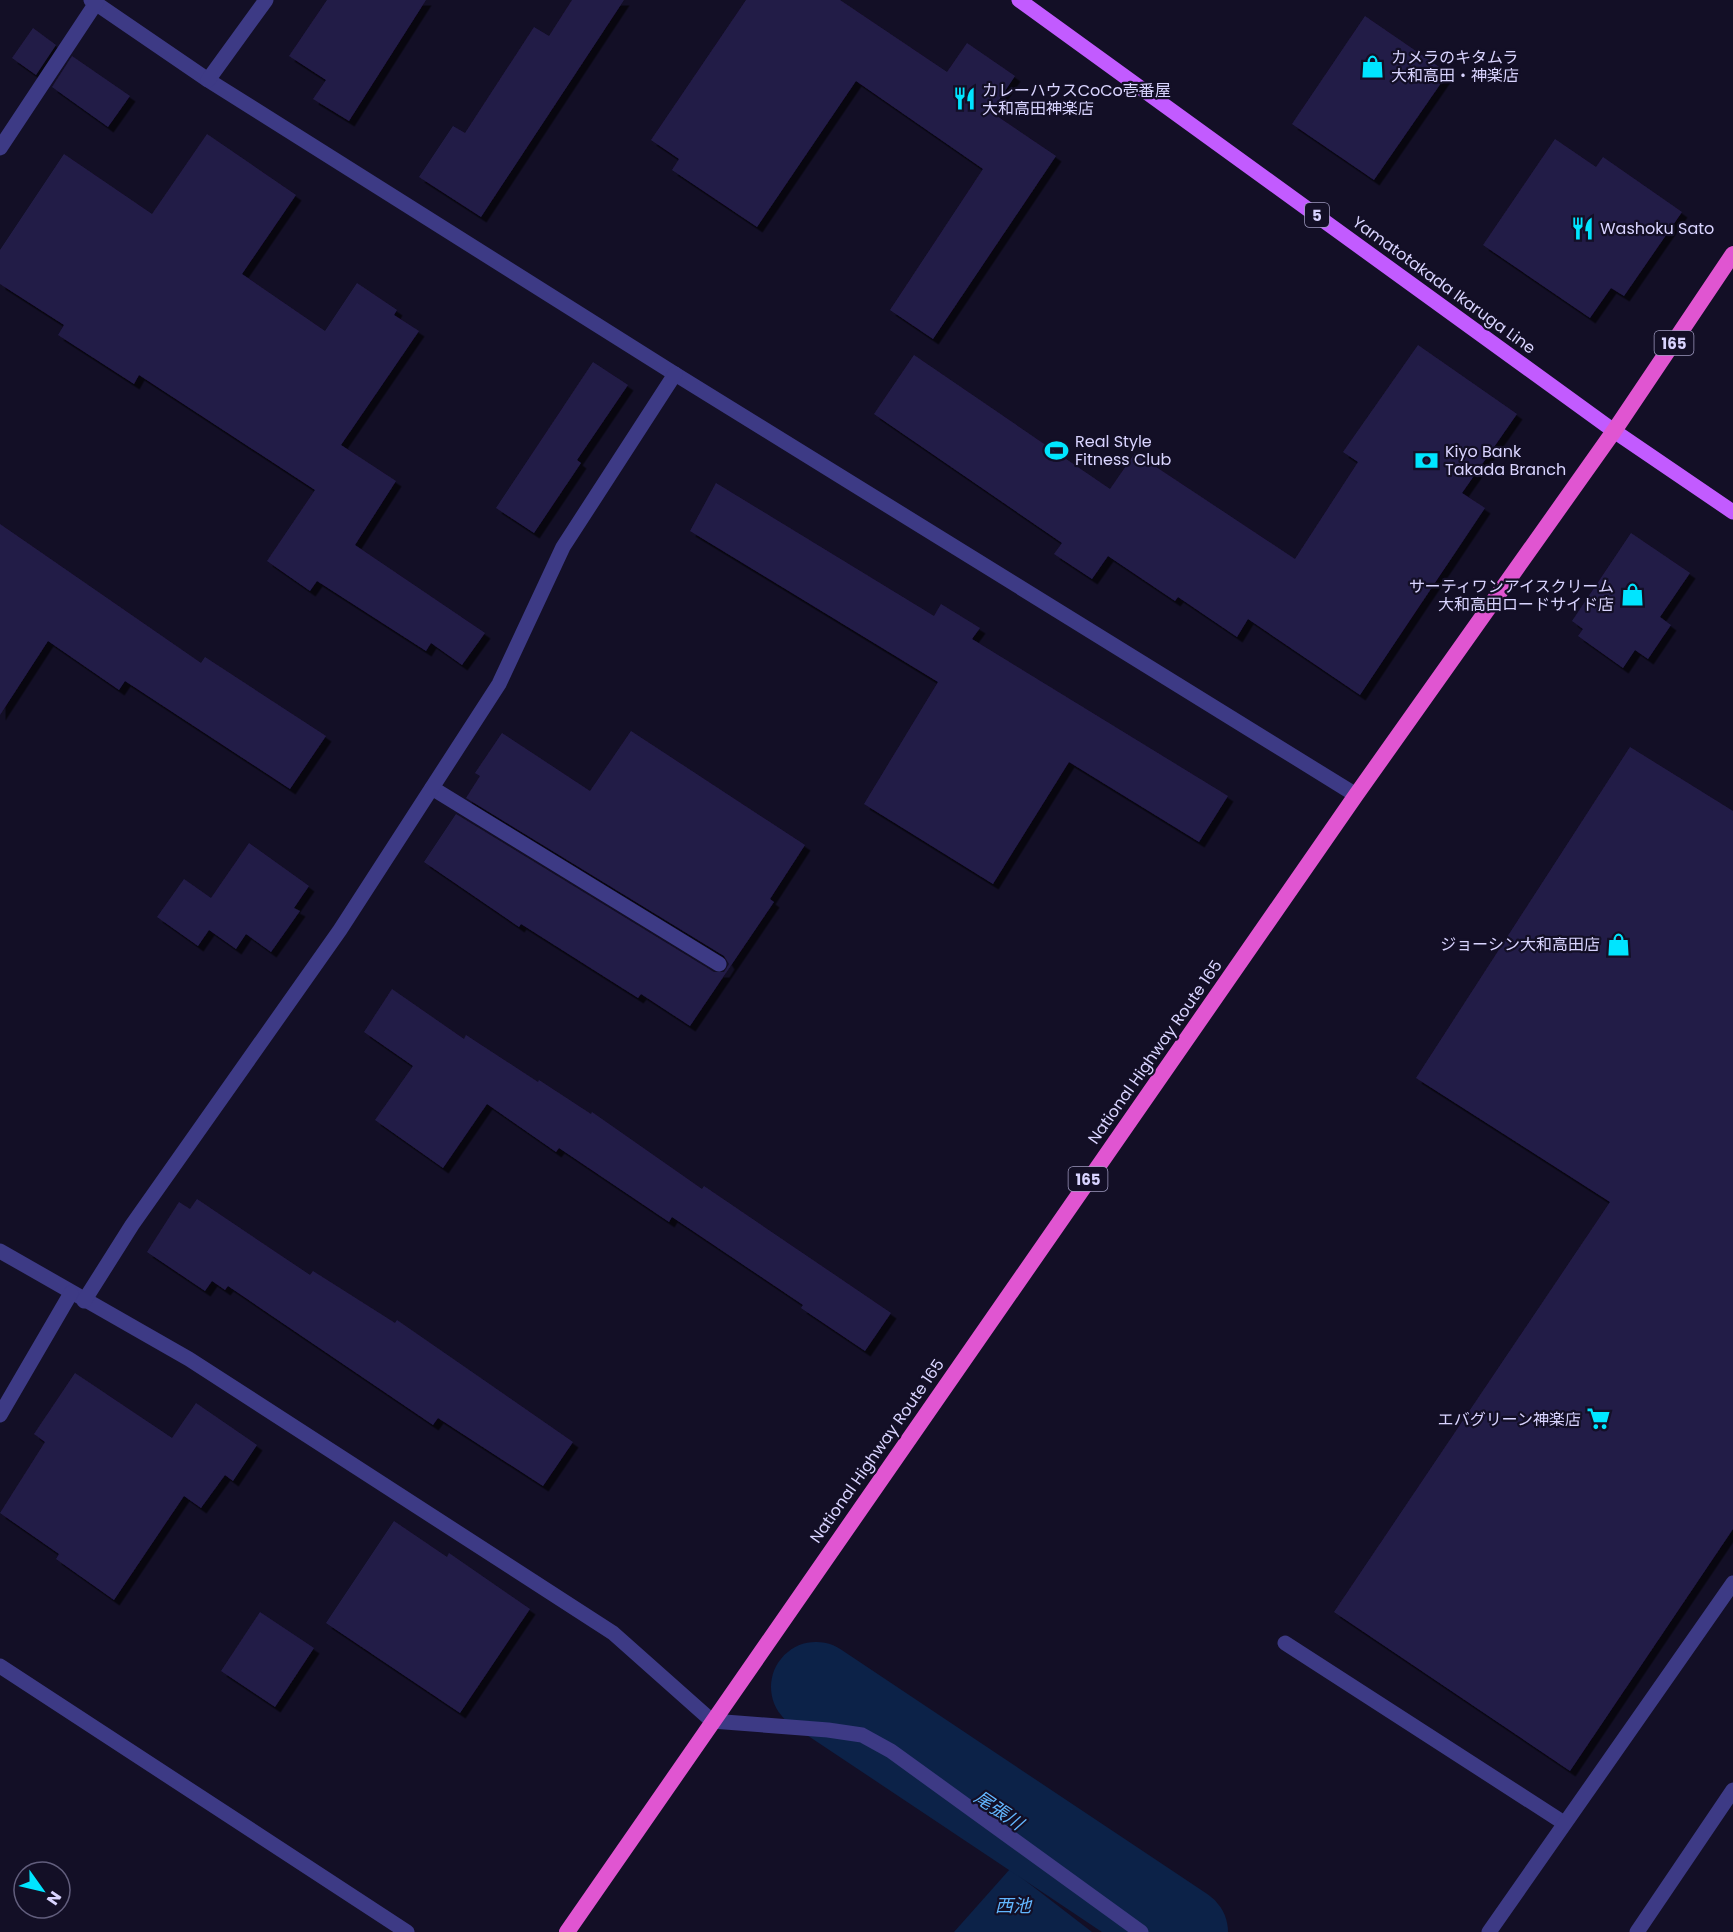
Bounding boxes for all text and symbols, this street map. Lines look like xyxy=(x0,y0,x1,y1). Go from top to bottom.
place label: カメラのキタムラ 大和高田・神楽店 xyxy=(1391,46,1519,87)
shop icon: カメラのキタムラ 大和高田・神楽店 xyxy=(1360,53,1386,79)
place label: カレーハウスCoCo壱番屋 大和高田神楽店 xyxy=(982,79,1171,120)
restaurant icon: カレーハウスCoCo壱番屋 大和高田神楽店 xyxy=(951,86,977,112)
road number: 5 xyxy=(1305,203,1329,227)
street label: Yamatotakada Ikaruga Line xyxy=(1348,211,1540,359)
restaurant icon: Washoku Sato xyxy=(1569,215,1595,241)
place label: Washoku Sato xyxy=(1600,217,1714,240)
road number: 165 xyxy=(1654,331,1694,355)
place label: Real Style Fitness Club xyxy=(1075,430,1171,471)
sports icon: Real Style Fitness Club xyxy=(1044,437,1070,463)
place label: Kiyo Bank Takada Branch xyxy=(1445,440,1566,481)
bank icon: Kiyo Bank Takada Branch xyxy=(1414,447,1440,473)
place label: サーティワンアイスクリーム 大和高田ロードサイド店 xyxy=(1409,575,1614,616)
shop icon: サーティワンアイスクリーム 大和高田ロードサイド店 xyxy=(1619,582,1645,608)
shop icon: ジョーシン大和高田店 xyxy=(1605,931,1631,957)
place label: ジョーシン大和高田店 xyxy=(1440,933,1600,956)
street label: National Highway Route 165 xyxy=(1082,955,1228,1149)
road number: 165 xyxy=(1068,1167,1108,1191)
street label: National Highway Route 165 xyxy=(804,1354,950,1548)
supermarket icon: エバグリーン神楽店 xyxy=(1586,1406,1612,1432)
place label: エバグリーン神楽店 xyxy=(1438,1408,1581,1431)
water label: 尾張川 xyxy=(970,1785,1030,1837)
north arrow xyxy=(12,1860,72,1920)
text: N xyxy=(41,1887,67,1910)
water label: 西池 xyxy=(995,1893,1033,1918)

